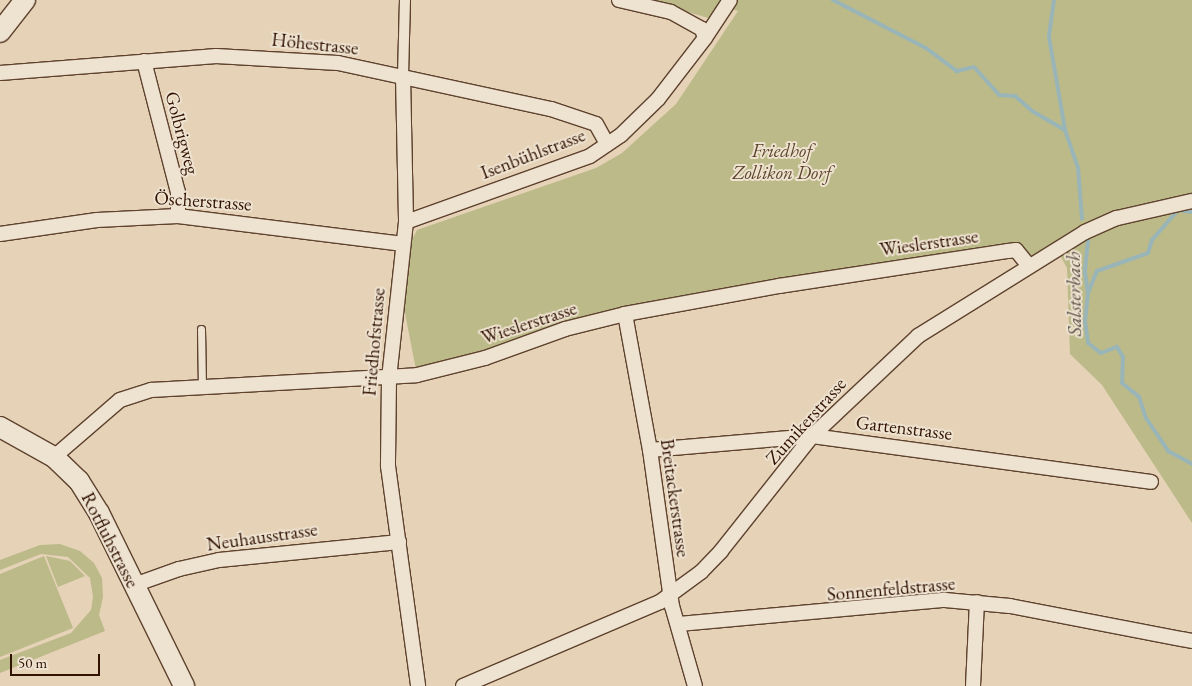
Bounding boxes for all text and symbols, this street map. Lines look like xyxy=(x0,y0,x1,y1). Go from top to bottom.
street label: Höhestrasse xyxy=(270,28,360,60)
street label: Golbrigweg xyxy=(160,89,204,177)
street label: Isenbühlstrasse xyxy=(478,124,588,184)
park label: Friedhof Zollikon Dorf xyxy=(732,140,832,184)
street label: Öscherstrasse xyxy=(154,186,252,216)
street label: Wieslerstrasse xyxy=(878,225,980,261)
water label: Salsterbach xyxy=(1061,251,1087,337)
street label: Friedhofstrasse xyxy=(358,287,390,397)
street label: Wieslerstrasse xyxy=(478,297,580,349)
street label: Zumikerstrasse xyxy=(761,373,851,469)
street label: Gartenstrasse xyxy=(855,411,953,445)
street label: Breitackerstrasse xyxy=(655,437,695,559)
street label: Rotfluhstrasse xyxy=(76,488,144,592)
street label: Neuhausstrasse xyxy=(205,518,319,556)
street label: Sonnenfeldstrasse xyxy=(826,572,956,606)
scale bar xyxy=(12,644,102,676)
text: 50 m xyxy=(18,653,47,672)

